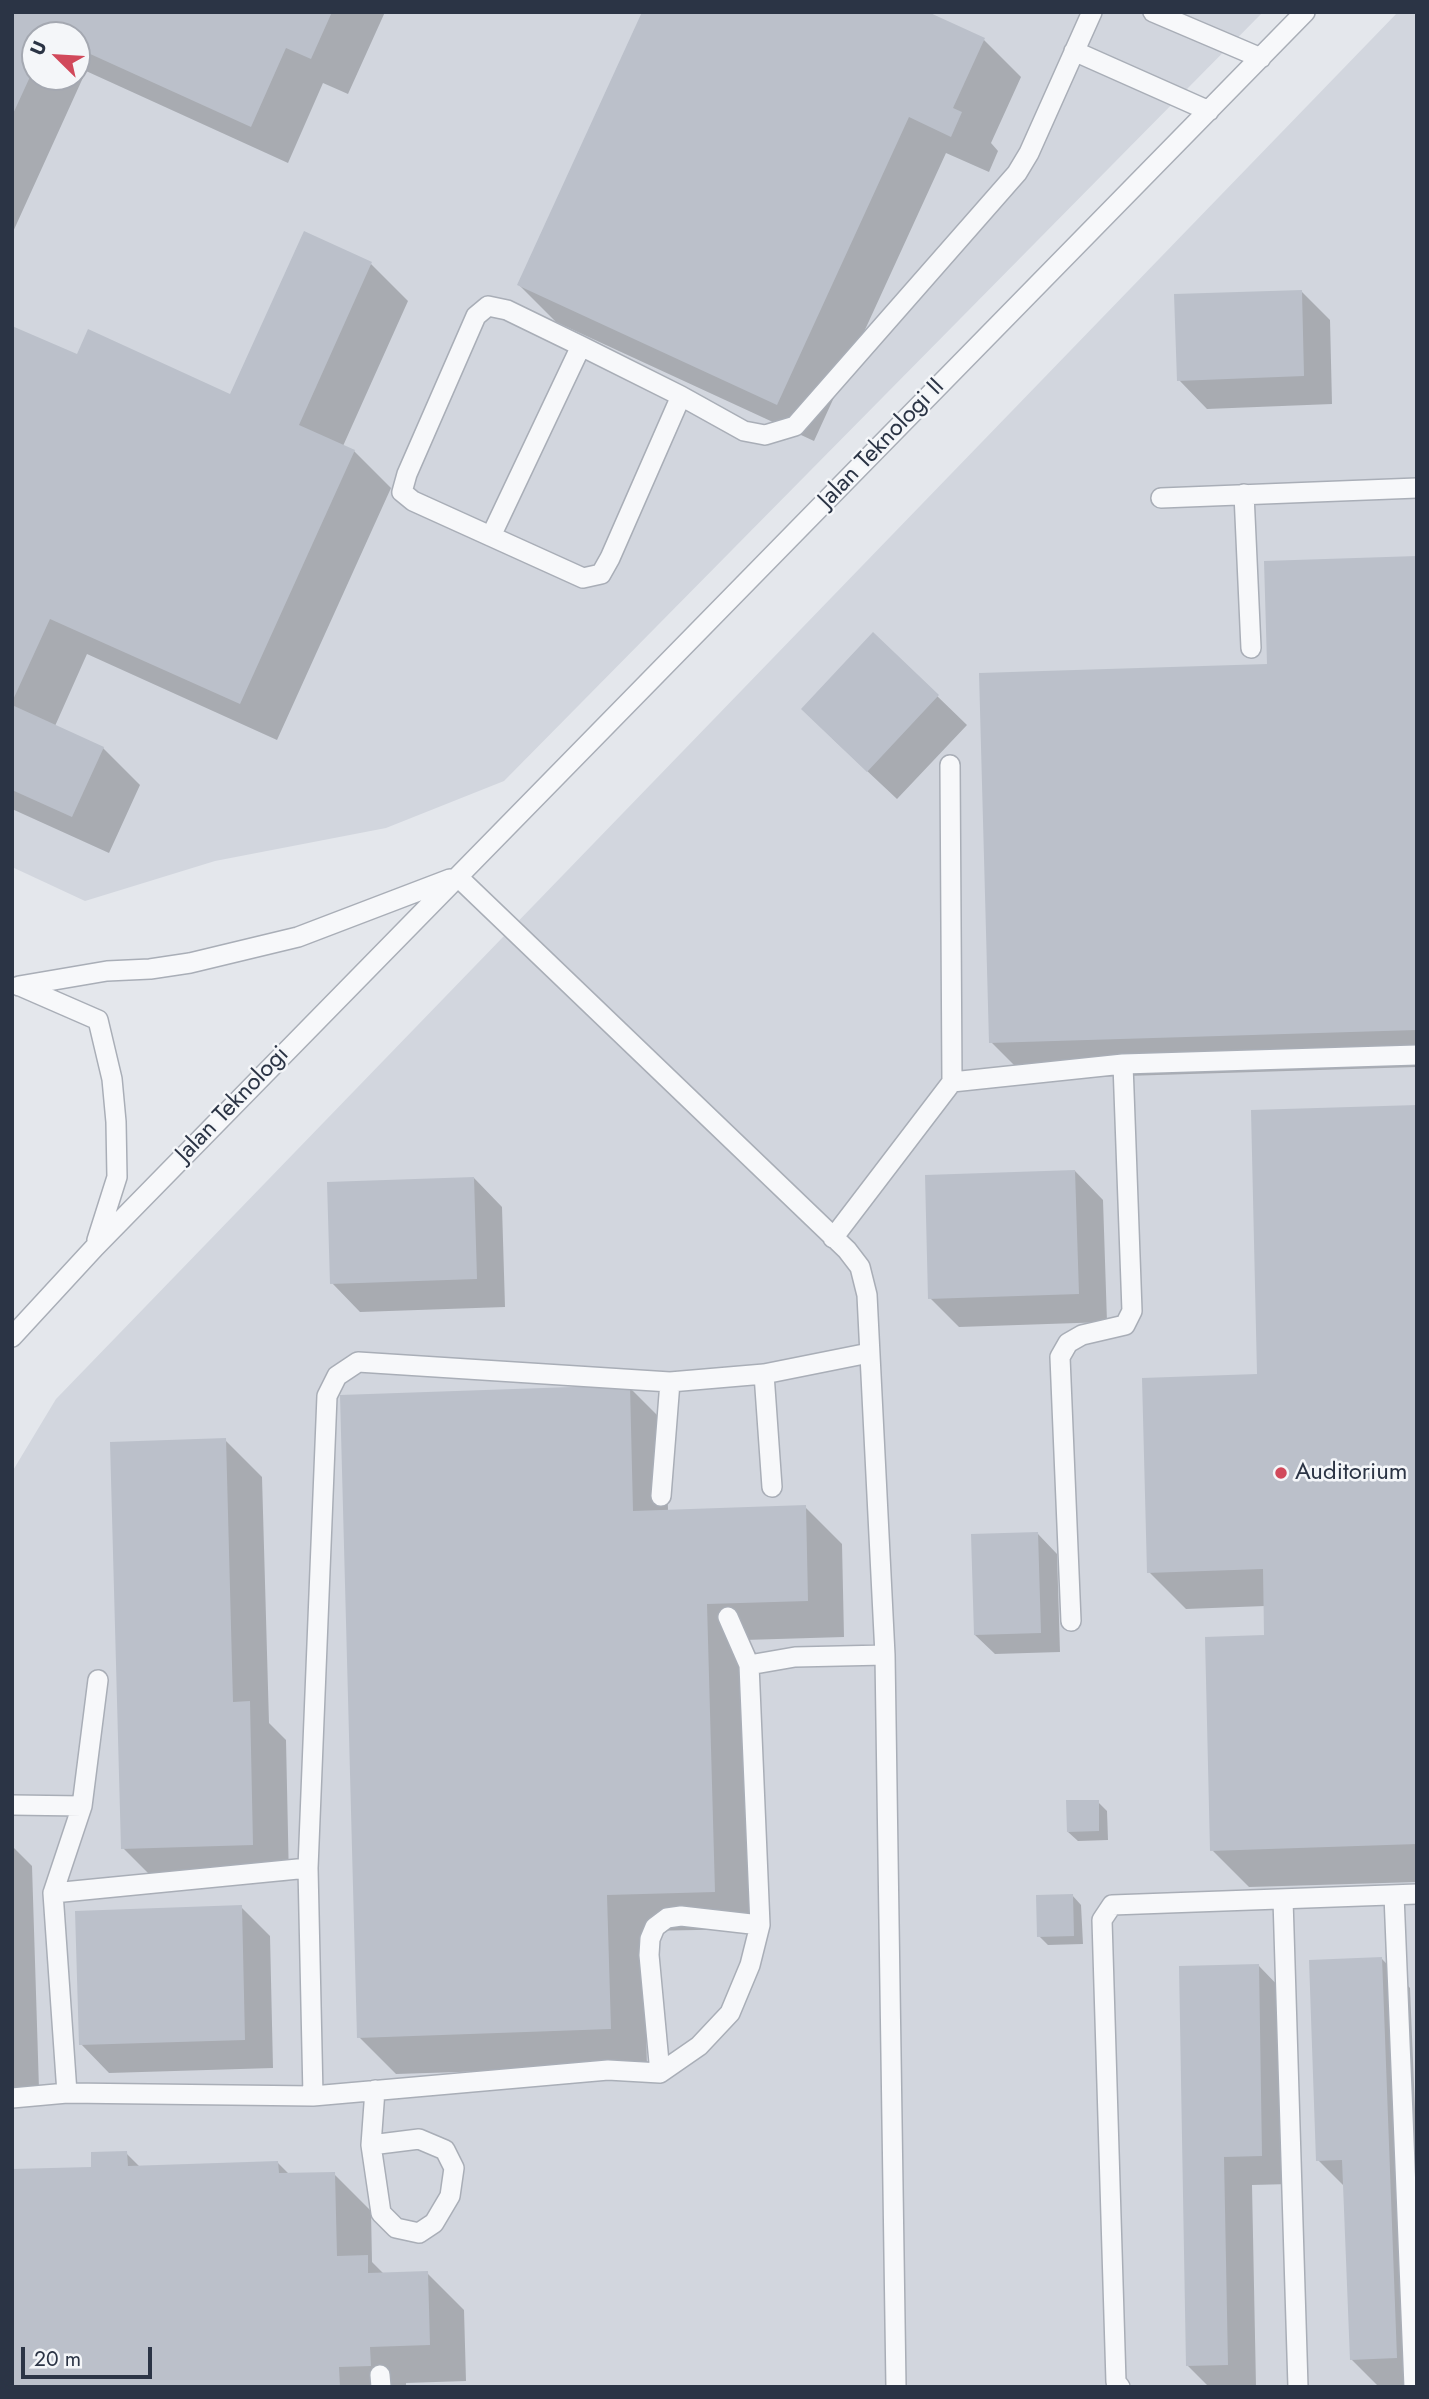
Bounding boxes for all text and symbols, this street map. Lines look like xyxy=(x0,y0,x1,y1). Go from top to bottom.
north arrow xyxy=(21,21,91,91)
text: U xyxy=(23,36,53,60)
street label: Jalan Teknologi II xyxy=(813,373,951,515)
street label: Jalan Teknologi xyxy=(171,1041,295,1169)
place label: Auditorium xyxy=(1295,1459,1408,1487)
marker: Auditorium xyxy=(1273,1465,1289,1481)
scale bar xyxy=(24,2332,156,2376)
text: 20 m xyxy=(34,2344,81,2374)

